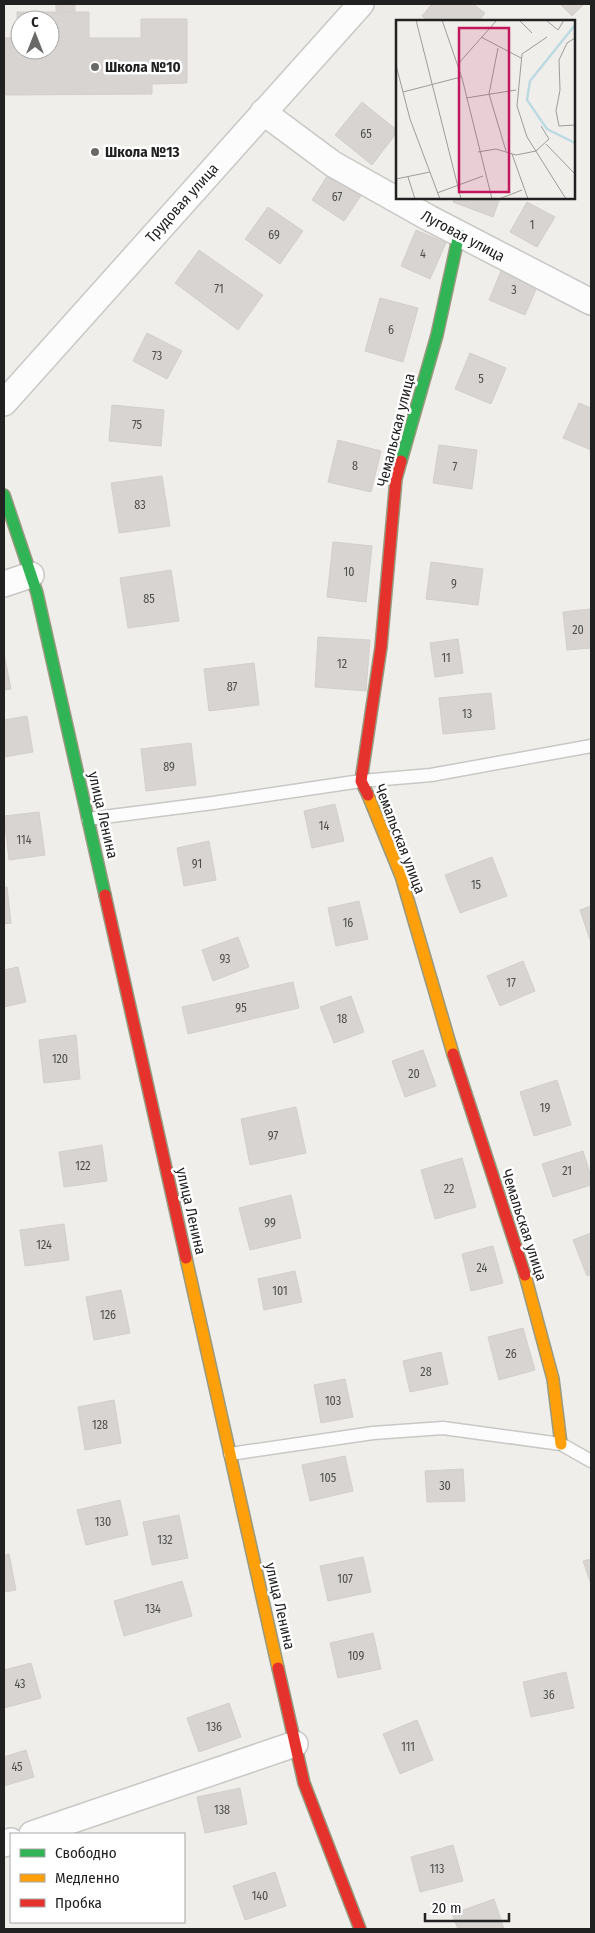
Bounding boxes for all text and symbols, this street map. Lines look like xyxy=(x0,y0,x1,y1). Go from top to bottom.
north arrow xyxy=(10,10,60,60)
text: С xyxy=(31,14,39,31)
inset map xyxy=(396,20,575,199)
place label: Школа №10 xyxy=(105,58,181,76)
marker: Школа №10 xyxy=(89,61,101,73)
house number: 65 xyxy=(360,127,372,141)
place label: Школа №13 xyxy=(105,143,180,161)
marker: Школа №13 xyxy=(89,146,101,158)
street label: Трудовая улица xyxy=(142,160,222,246)
house number: 67 xyxy=(332,190,342,204)
street label: Луговая улица xyxy=(418,206,508,266)
house number: 1 xyxy=(530,218,534,232)
house number: 69 xyxy=(268,228,280,242)
house number: 4 xyxy=(420,247,426,261)
house number: 71 xyxy=(214,282,224,296)
house number: 3 xyxy=(511,283,517,297)
house number: 6 xyxy=(388,323,394,337)
house number: 73 xyxy=(152,349,162,363)
street label: Чемальская улица xyxy=(373,372,419,488)
house number: 5 xyxy=(478,372,484,386)
house number: 75 xyxy=(132,418,143,432)
house number: 8 xyxy=(352,459,358,473)
house number: 7 xyxy=(453,460,458,474)
house number: 83 xyxy=(134,498,146,512)
house number: 10 xyxy=(344,565,354,579)
house number: 9 xyxy=(451,577,457,591)
house number: 85 xyxy=(143,592,155,606)
house number: 20 xyxy=(572,623,584,637)
house number: 11 xyxy=(441,651,451,665)
house number: 12 xyxy=(337,657,347,671)
house number: 87 xyxy=(227,680,237,694)
house number: 13 xyxy=(462,707,472,721)
house number: 89 xyxy=(163,760,175,774)
street label: улица Ленина xyxy=(84,770,122,860)
street label: Чемальская улица xyxy=(371,782,429,896)
house number: 14 xyxy=(319,819,329,833)
house number: 114 xyxy=(16,833,32,847)
house number: 91 xyxy=(192,857,202,871)
house number: 15 xyxy=(471,878,482,892)
house number: 16 xyxy=(343,916,353,930)
house number: 93 xyxy=(219,952,231,966)
house number: 17 xyxy=(506,976,516,990)
house number: 95 xyxy=(235,1001,247,1015)
house number: 18 xyxy=(337,1012,347,1026)
house number: 120 xyxy=(52,1052,68,1066)
house number: 20 xyxy=(408,1067,420,1081)
house number: 19 xyxy=(540,1101,550,1115)
house number: 97 xyxy=(268,1129,278,1143)
house number: 122 xyxy=(75,1159,91,1173)
house number: 21 xyxy=(562,1164,572,1178)
street label: улица Ленина xyxy=(172,1166,210,1256)
street label: Чемальская улица xyxy=(498,1167,550,1283)
house number: 22 xyxy=(444,1182,454,1196)
house number: 99 xyxy=(264,1216,276,1230)
house number: 124 xyxy=(36,1238,52,1252)
house number: 24 xyxy=(477,1261,488,1275)
house number: 101 xyxy=(272,1284,288,1298)
house number: 126 xyxy=(100,1308,116,1322)
house number: 26 xyxy=(505,1347,517,1361)
house number: 28 xyxy=(420,1365,432,1379)
house number: 103 xyxy=(325,1394,341,1408)
house number: 128 xyxy=(92,1418,108,1432)
house number: 105 xyxy=(320,1471,337,1485)
house number: 30 xyxy=(439,1479,451,1493)
house number: 130 xyxy=(95,1515,111,1529)
house number: 132 xyxy=(157,1533,173,1547)
street label: улица Ленина xyxy=(261,1561,299,1651)
house number: 107 xyxy=(337,1572,353,1586)
house number: 134 xyxy=(145,1602,161,1616)
house number: 109 xyxy=(348,1649,365,1663)
house number: 43 xyxy=(14,1677,26,1691)
house number: 36 xyxy=(543,1688,555,1702)
house number: 136 xyxy=(206,1720,222,1734)
house number: 111 xyxy=(401,1740,415,1754)
house number: 45 xyxy=(11,1760,23,1774)
house number: 138 xyxy=(214,1803,230,1817)
legend xyxy=(10,1833,185,1923)
text: Свободно xyxy=(55,1844,117,1862)
house number: 113 xyxy=(430,1862,444,1876)
text: Медленно xyxy=(55,1869,120,1887)
house number: 140 xyxy=(252,1889,268,1903)
scale bar xyxy=(425,1890,509,1922)
text: Пробка xyxy=(55,1894,102,1912)
text: 20 m xyxy=(432,1899,462,1917)

